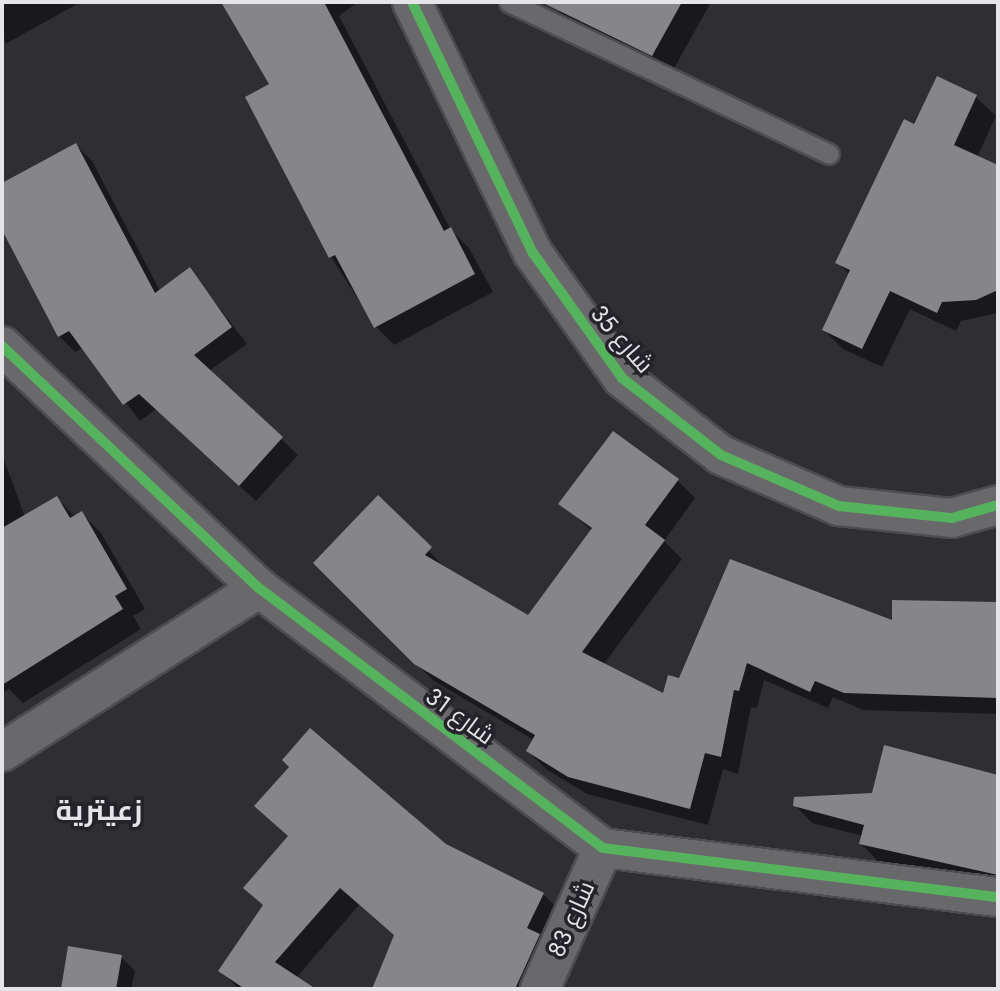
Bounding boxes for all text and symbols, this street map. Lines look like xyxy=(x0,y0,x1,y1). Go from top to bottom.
street label: شارع 35 xyxy=(585,299,659,379)
street label: شارع 31 xyxy=(420,682,500,750)
district label: زعيترية xyxy=(56,794,142,828)
street label: شارع 83 xyxy=(542,877,600,961)

